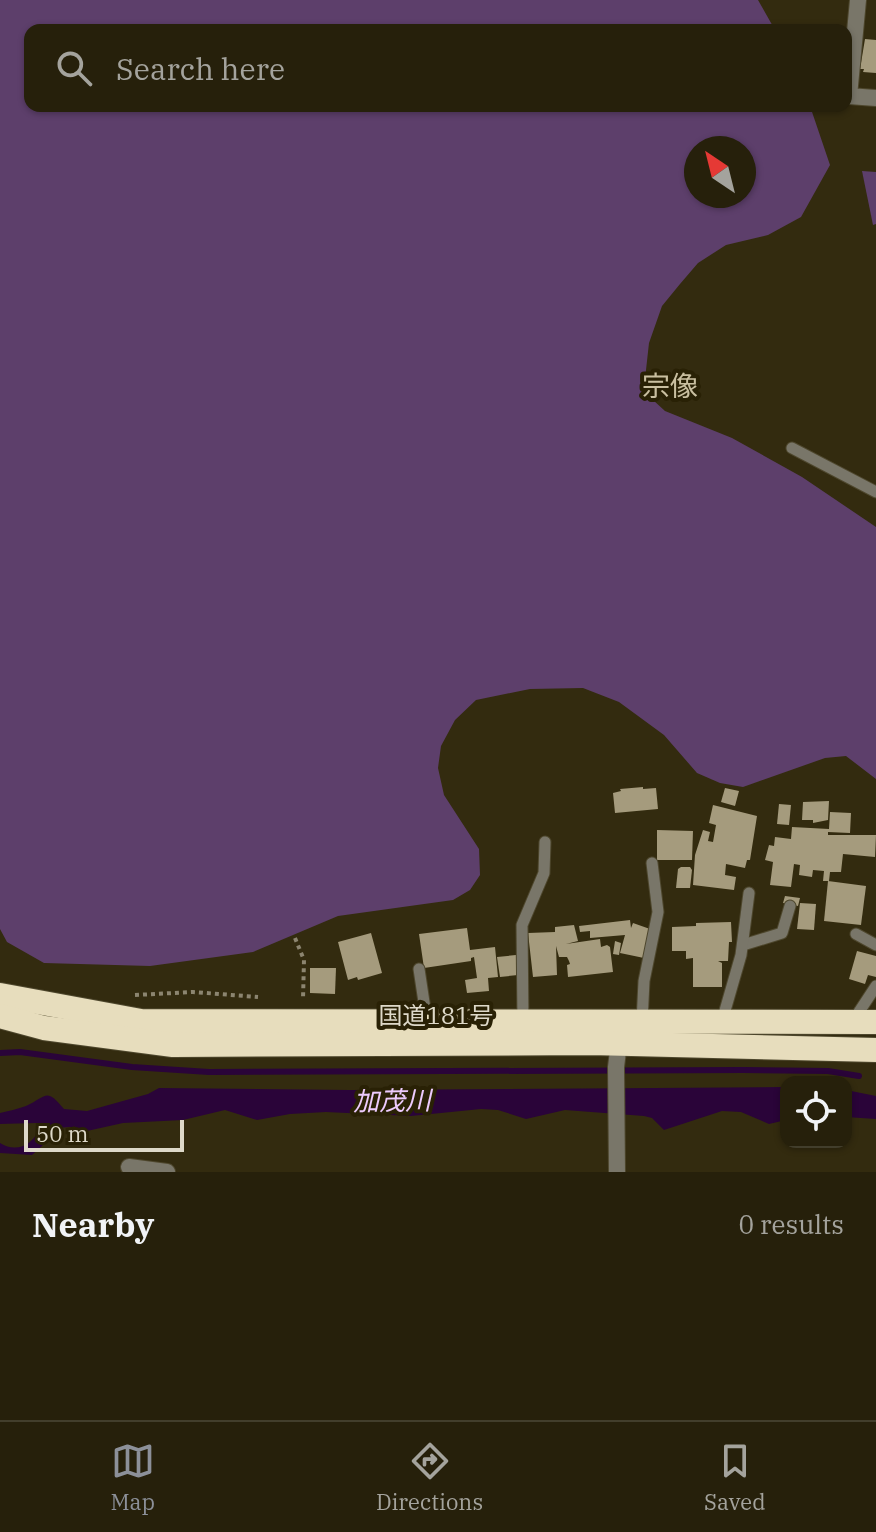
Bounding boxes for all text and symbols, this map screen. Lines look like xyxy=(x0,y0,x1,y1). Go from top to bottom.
search box xyxy=(24,24,852,112)
icon: search xyxy=(52,46,96,90)
text: Search here xyxy=(116,49,285,88)
north arrow xyxy=(684,136,756,208)
district label: 宗像 xyxy=(642,367,698,404)
street label: 国道181号 xyxy=(378,999,494,1031)
map controls xyxy=(780,1076,852,1148)
button: locate xyxy=(780,1076,852,1148)
water label: 加茂川 xyxy=(353,1082,434,1118)
scale bar xyxy=(24,1116,184,1152)
text: 50 m xyxy=(36,1119,88,1148)
text: Nearby xyxy=(32,1202,154,1246)
text: 0 results xyxy=(738,1207,844,1241)
tab: Map xyxy=(110,1439,155,1516)
tab: Directions xyxy=(376,1439,483,1516)
tab: Saved xyxy=(704,1439,766,1516)

